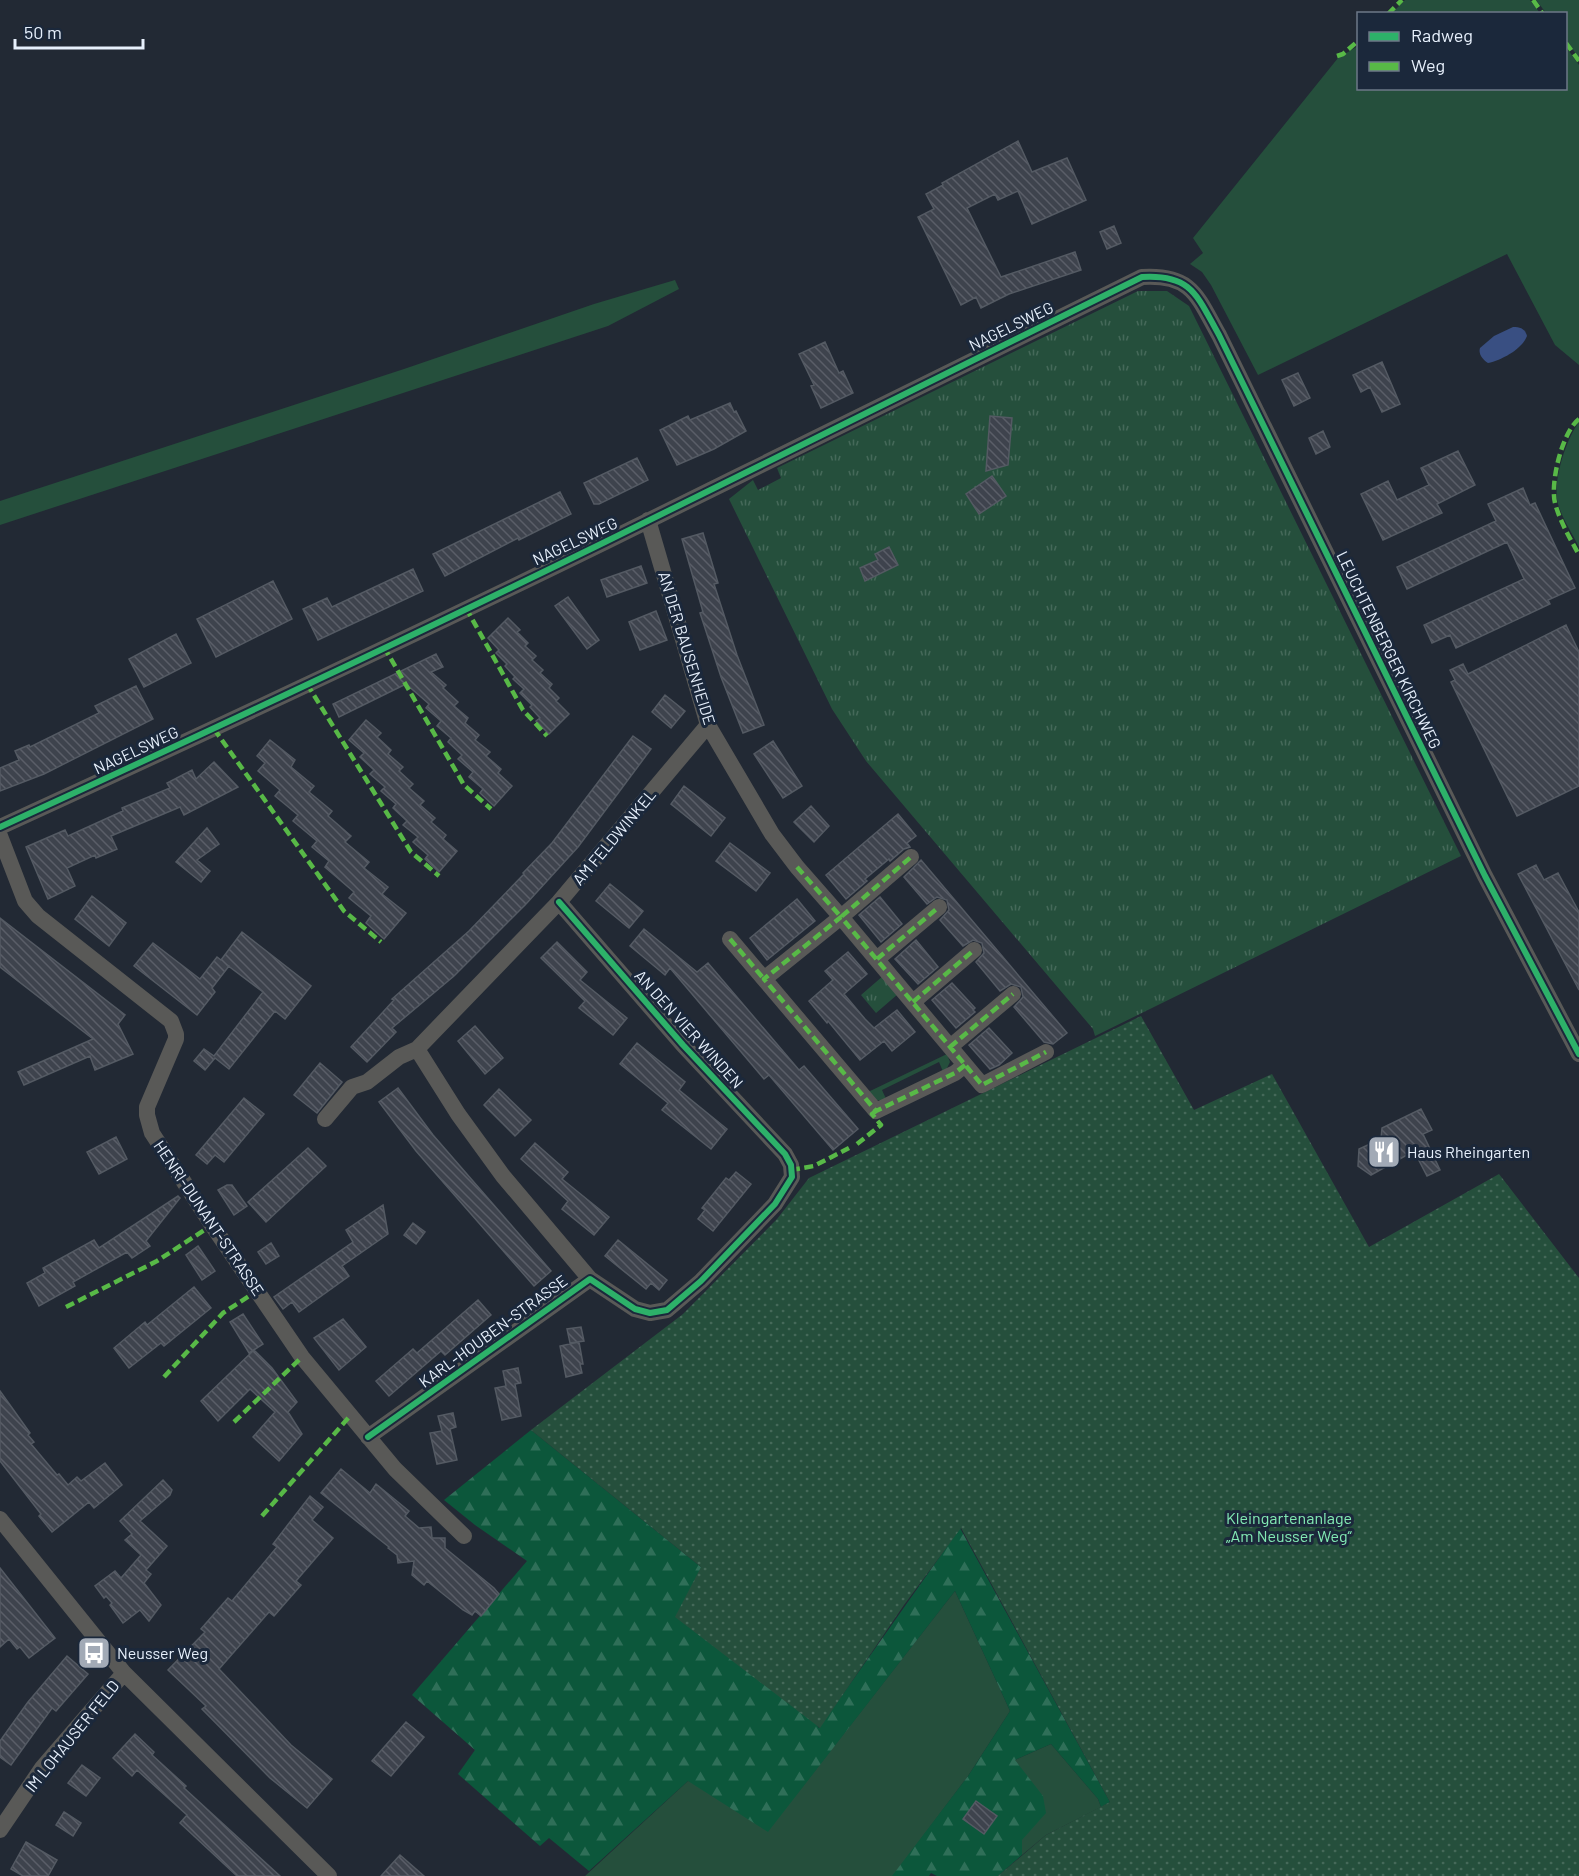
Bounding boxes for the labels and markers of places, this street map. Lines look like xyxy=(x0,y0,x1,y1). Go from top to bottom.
restaurant icon: Haus Rheingarten xyxy=(1366,1134,1402,1170)
place label: Haus Rheingarten xyxy=(1407,1142,1530,1161)
bus stop icon: Neusser Weg xyxy=(76,1635,112,1671)
place label: Neusser Weg xyxy=(117,1643,208,1662)

